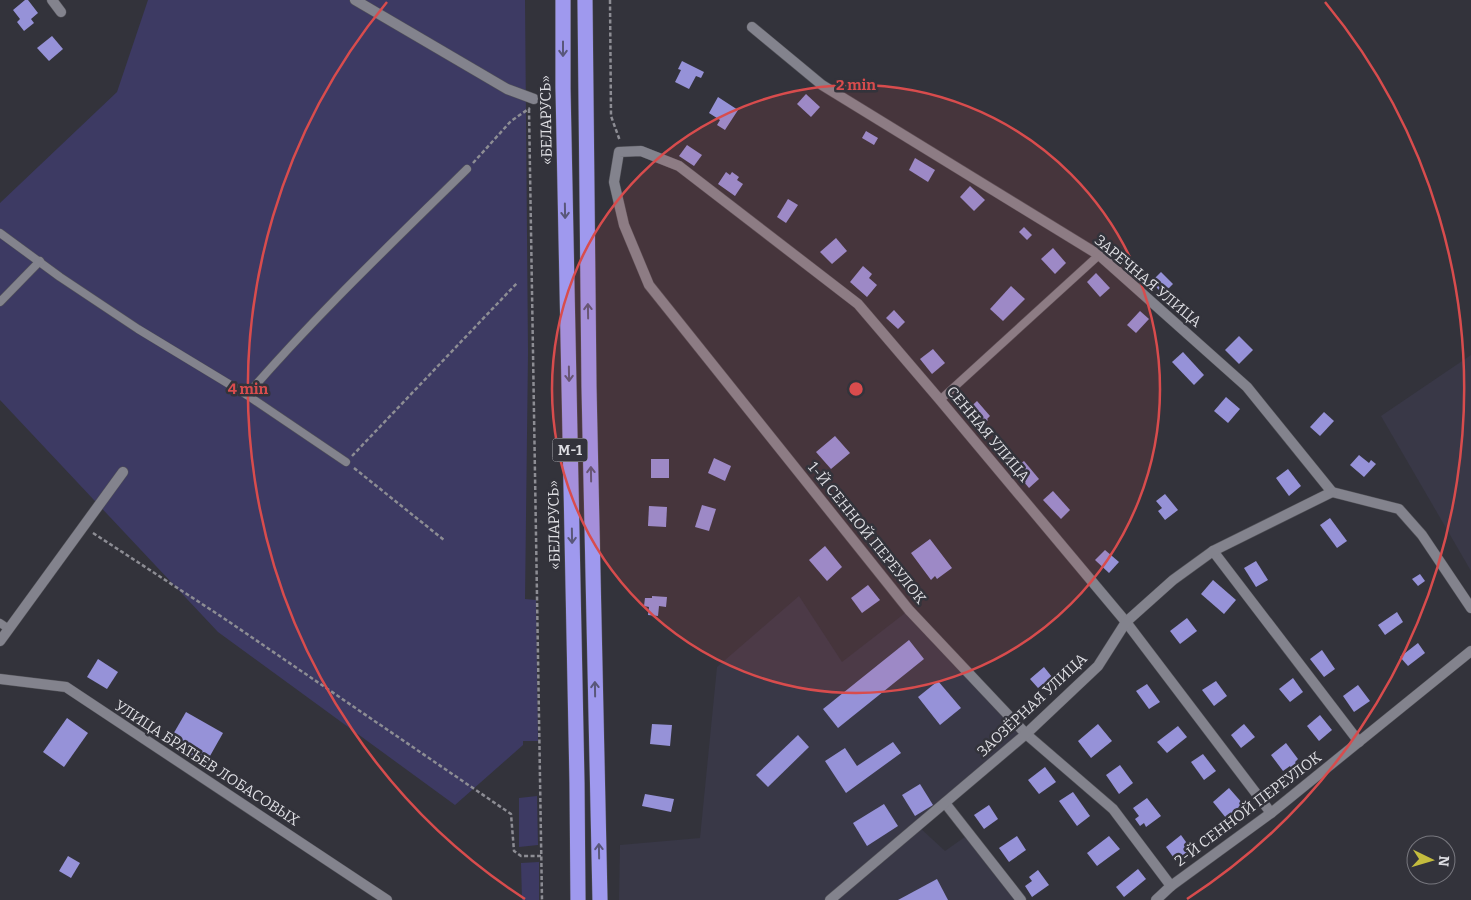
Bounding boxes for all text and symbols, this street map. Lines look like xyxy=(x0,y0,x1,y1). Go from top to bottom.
one-way arrow xyxy=(558,40,568,56)
street label: «БЕЛАРУСЬ» xyxy=(536,75,556,165)
text: 2 min xyxy=(836,76,876,94)
one-way arrow xyxy=(560,202,570,219)
street label: ЗАРЕЧНАЯ УЛИЦА xyxy=(1091,231,1205,331)
one-way arrow xyxy=(583,304,593,320)
one-way arrow xyxy=(564,365,573,381)
text: 4 min xyxy=(228,380,269,398)
centre of rings xyxy=(847,380,865,398)
street label: СЕННАЯ УЛИЦА xyxy=(943,382,1034,486)
road number: М-1 xyxy=(552,438,588,462)
street label: 1-Й СЕННОЙ ПЕРЕУЛОК xyxy=(804,458,930,608)
one-way arrow xyxy=(586,466,596,482)
street label: «БЕЛАРУСЬ» xyxy=(544,480,564,570)
one-way arrow xyxy=(567,528,577,544)
street label: ЗАОЗЁРНАЯ УЛИЦА xyxy=(973,649,1091,761)
one-way arrow xyxy=(590,681,600,698)
street label: УЛИЦА БРАТЬЕВ ЛОБАСОВЫХ xyxy=(111,697,303,830)
street label: 2-Й СЕННОЙ ПЕРЕУЛОК xyxy=(1171,748,1325,870)
north arrow xyxy=(1406,835,1456,885)
one-way arrow xyxy=(594,844,604,860)
text: N xyxy=(1434,855,1452,867)

